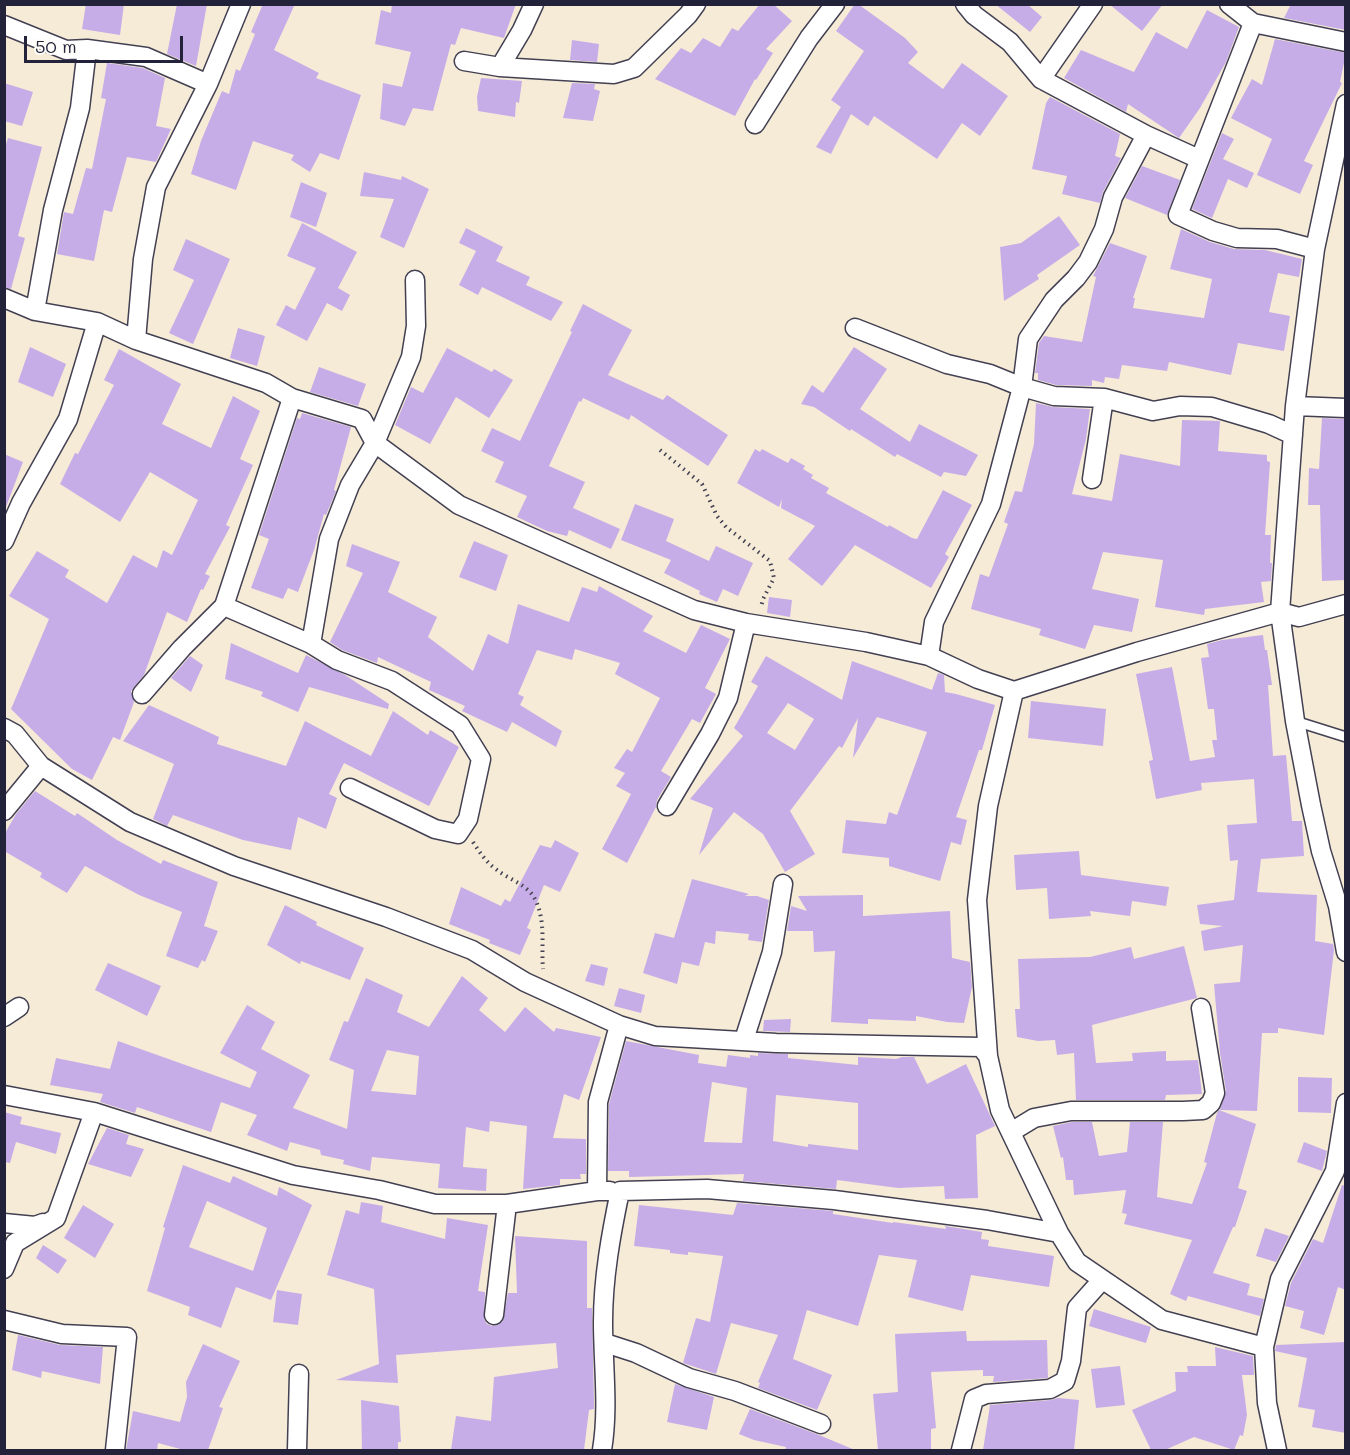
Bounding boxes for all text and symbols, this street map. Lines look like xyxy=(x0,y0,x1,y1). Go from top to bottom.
scale bar xyxy=(27,24,186,62)
text: 50 m xyxy=(35,34,77,58)

